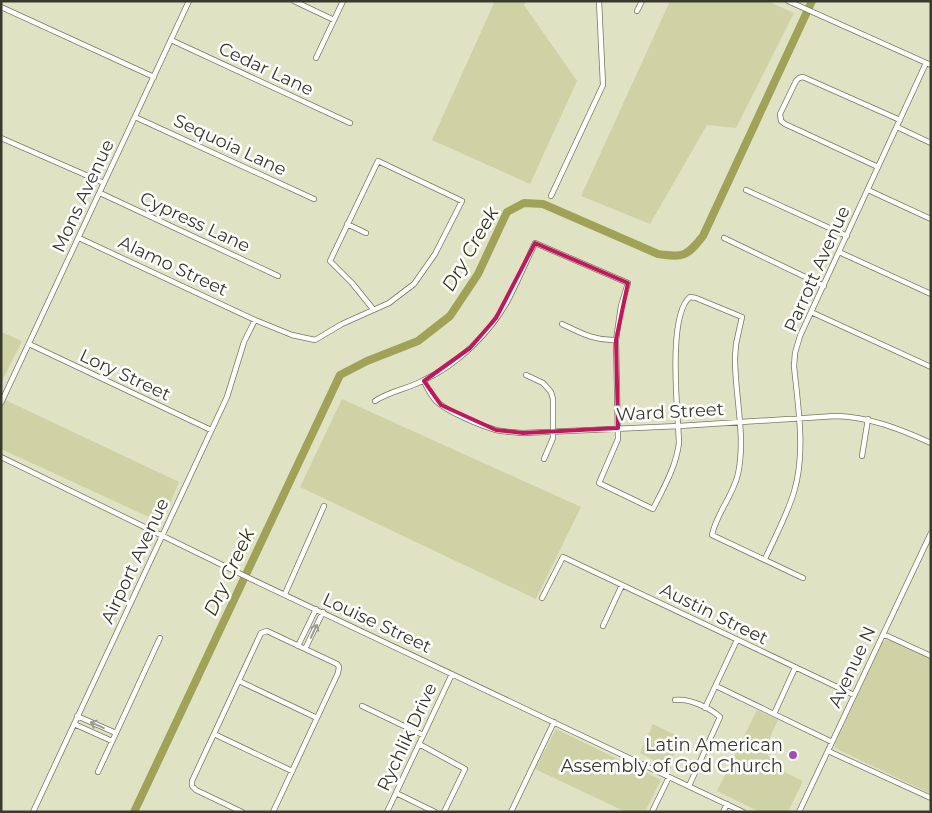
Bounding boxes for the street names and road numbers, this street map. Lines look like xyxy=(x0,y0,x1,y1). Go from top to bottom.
street label: Cedar Lane xyxy=(215,37,317,101)
street label: Sequoia Lane xyxy=(170,109,290,181)
street label: Mons Avenue xyxy=(47,136,119,256)
street label: Cypress Lane xyxy=(136,187,254,257)
street label: Parrott Avenue xyxy=(779,202,855,335)
street label: Alamo Street xyxy=(115,231,231,301)
street label: Lory Street xyxy=(76,344,174,406)
street label: Ward Street xyxy=(616,398,724,426)
street label: Airport Avenue xyxy=(96,495,174,627)
street label: Austin Street xyxy=(657,578,771,650)
street label: Louise Street xyxy=(319,588,435,658)
street label: Avenue N xyxy=(824,623,880,711)
street label: Rychlik Drive xyxy=(372,679,442,795)

